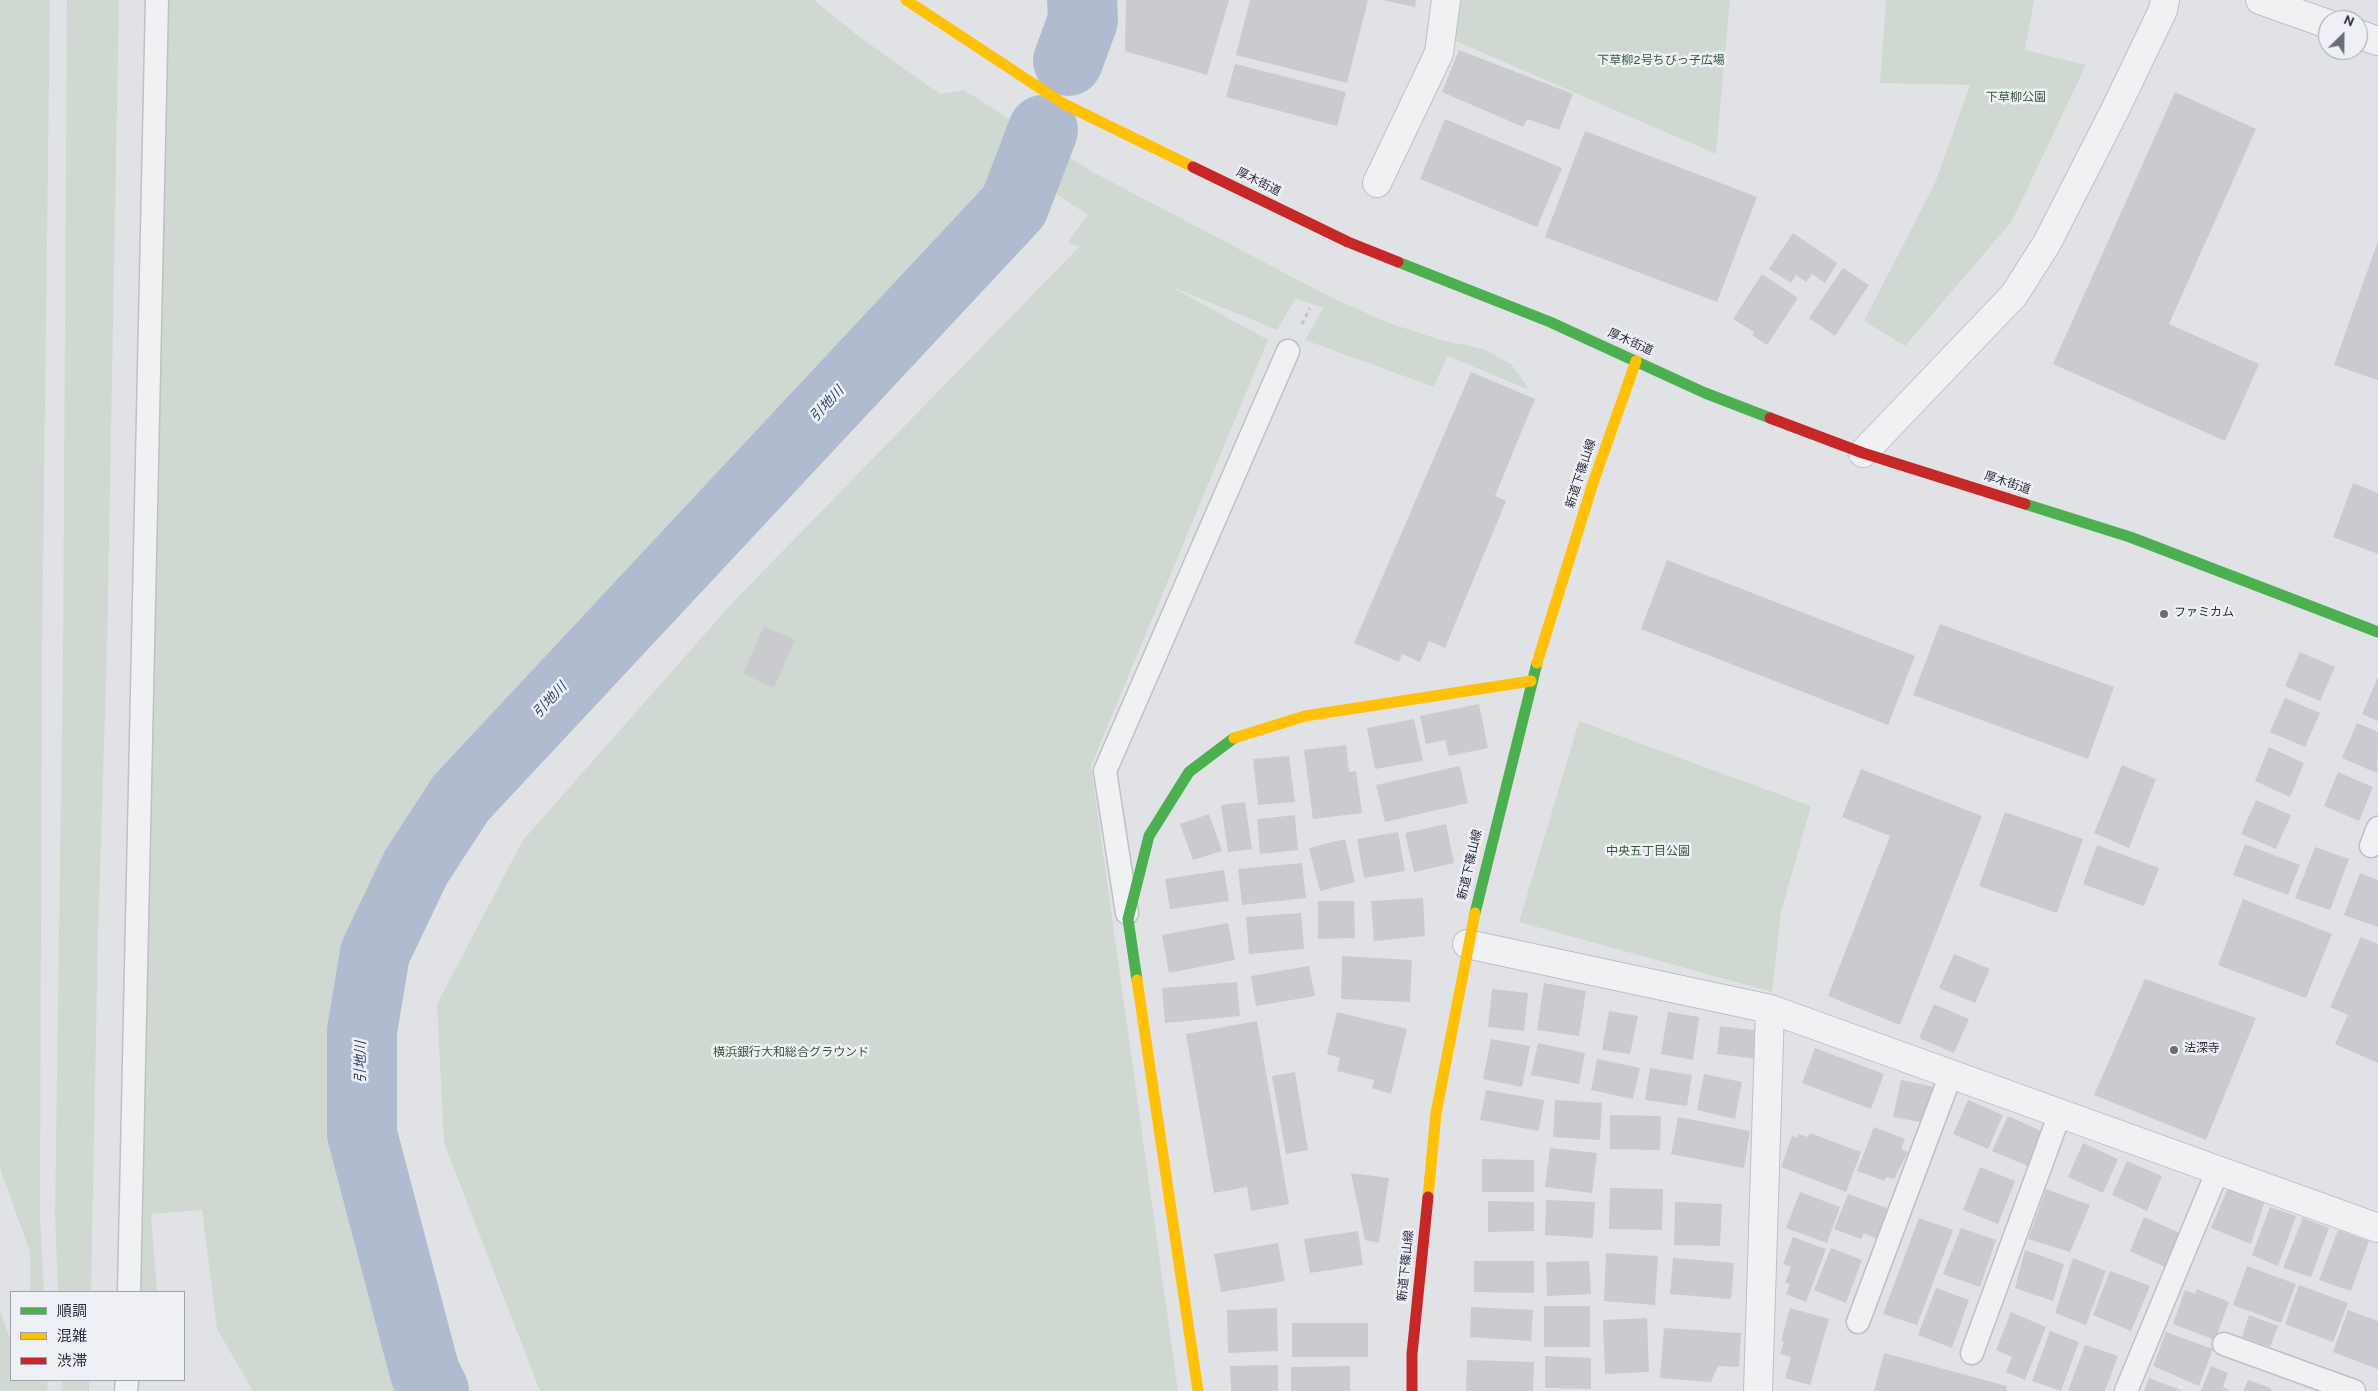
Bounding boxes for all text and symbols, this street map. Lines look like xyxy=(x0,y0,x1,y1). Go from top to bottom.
north arrow xyxy=(2318,10,2368,60)
text: N xyxy=(2341,12,2357,31)
park label: 下草柳2号ちびっ子広場 xyxy=(1597,55,1725,69)
park label: 下草柳公園 xyxy=(1986,92,2046,106)
street label: 厚木街道 xyxy=(1233,166,1283,200)
street label: 厚木街道 xyxy=(1605,327,1655,359)
water label: 引地川 xyxy=(808,384,848,426)
street label: 新道下篠山線 xyxy=(1564,438,1600,510)
street label: 厚木街道 xyxy=(1982,470,2032,498)
place label: ファミカム xyxy=(2174,607,2234,621)
marker: ファミカム xyxy=(2158,608,2170,620)
water label: 引地川 xyxy=(531,680,571,722)
street label: 新道下篠山線 xyxy=(1456,828,1486,902)
park label: 中央五丁目公園 xyxy=(1606,846,1690,860)
water label: 引地川 xyxy=(354,1041,370,1083)
place label: 法深寺 xyxy=(2184,1043,2220,1057)
marker: 法深寺 xyxy=(2168,1044,2180,1056)
park label: 横浜銀行大和総合グラウンド xyxy=(713,1047,869,1061)
street label: 新道下篠山線 xyxy=(1396,1229,1418,1303)
legend xyxy=(10,1291,185,1381)
text: 順調 xyxy=(57,1303,87,1322)
text: 混雑 xyxy=(57,1328,87,1347)
text: 渋滞 xyxy=(57,1353,87,1372)

